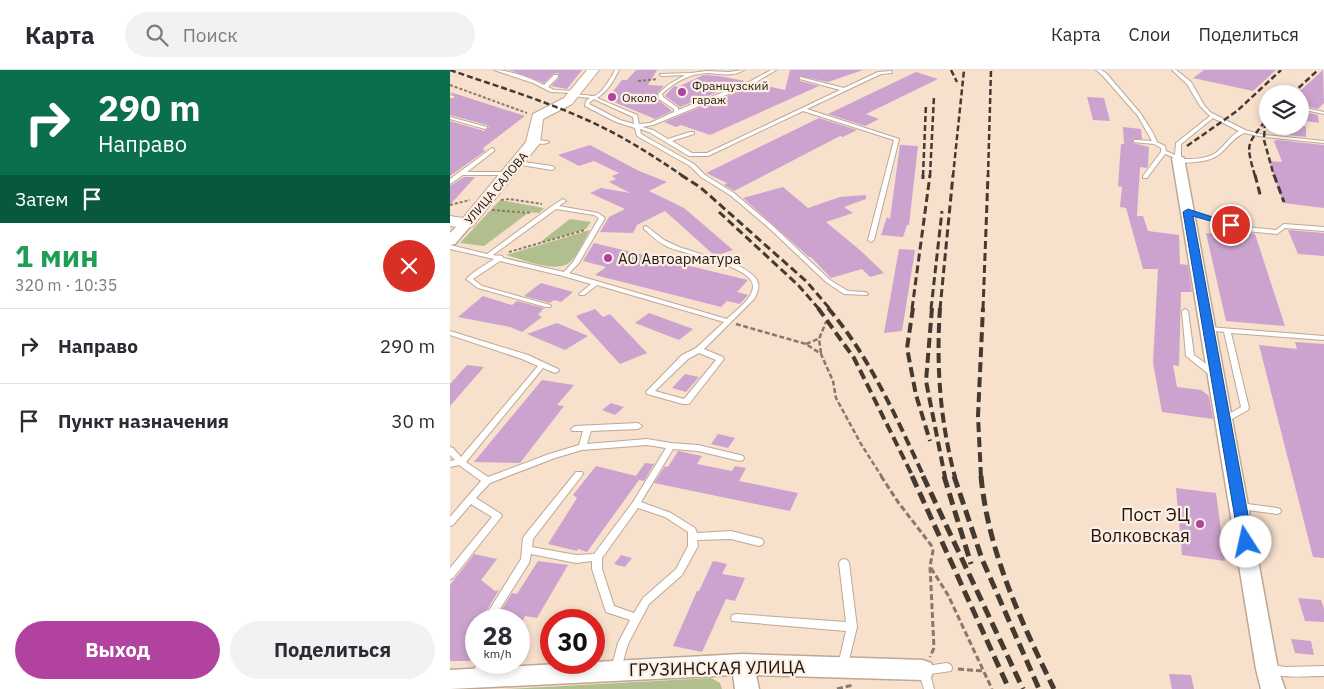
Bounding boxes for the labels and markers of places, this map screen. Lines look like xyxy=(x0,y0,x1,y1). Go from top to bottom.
place label: Французский гараж xyxy=(692,78,768,107)
marker: Французский гараж xyxy=(676,86,688,98)
place label: Около xyxy=(622,90,657,105)
marker: Около xyxy=(606,91,618,103)
pin xyxy=(1210,204,1252,246)
place label: АО Автоарматура xyxy=(618,249,741,268)
marker: АО Автоарматура xyxy=(602,252,614,264)
place label: Пост ЭЦ Волковская xyxy=(1090,503,1190,547)
marker: Пост ЭЦ Волковская xyxy=(1194,518,1206,530)

